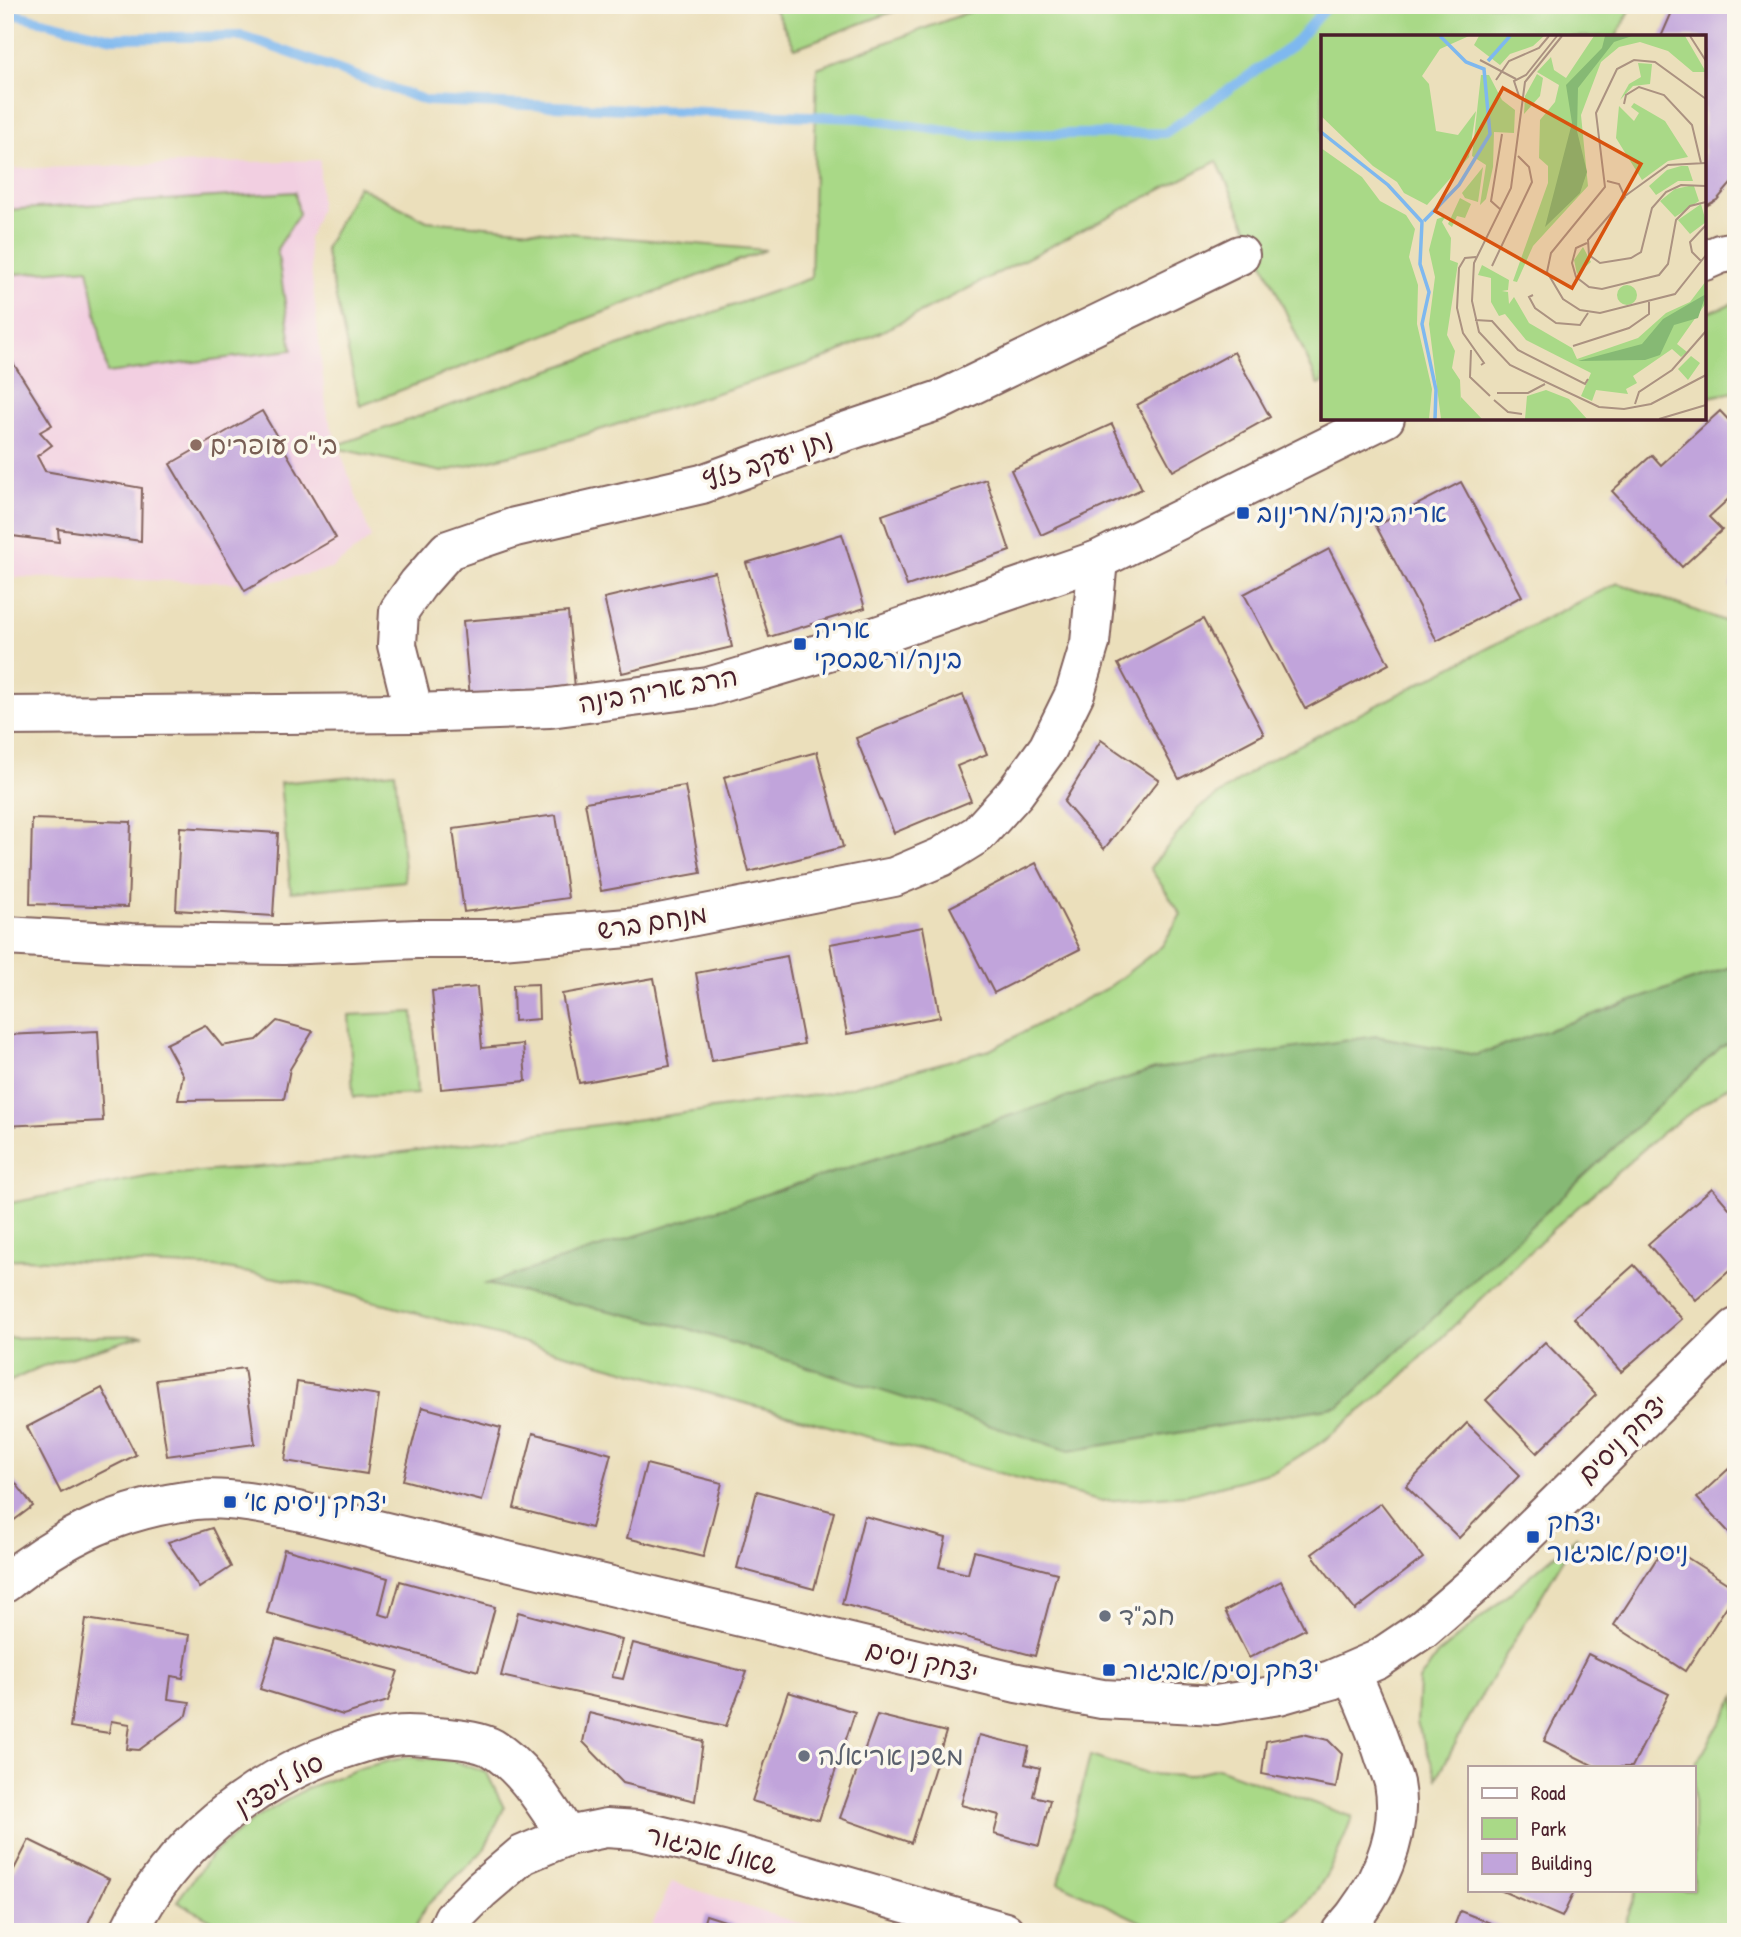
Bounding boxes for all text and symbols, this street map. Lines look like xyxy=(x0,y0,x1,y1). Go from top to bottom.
inset map xyxy=(1321,35,1706,420)
street label: נתן יעקב זלץ xyxy=(698,420,837,499)
place label: בי"ס עופרים xyxy=(210,427,337,462)
marker: בי"ס עופרים xyxy=(188,437,204,453)
place label: אריה בינה/מרינוב xyxy=(1257,495,1447,530)
marker: אריה בינה/מרינוב xyxy=(1235,505,1251,521)
place label: אריה בינה/ורשבסקי xyxy=(814,611,962,676)
marker: אריה בינה/ורשבסקי xyxy=(792,636,808,652)
street label: הרב אריה בינה xyxy=(576,658,740,721)
street label: מנחם ברש xyxy=(594,896,709,947)
street label: יצחק ניסים xyxy=(1570,1387,1676,1491)
place label: יצחק ניסים א׳ xyxy=(244,1484,387,1519)
marker: יצחק ניסים א׳ xyxy=(222,1494,238,1510)
place label: יצחק ניסים/אביגור xyxy=(1547,1504,1688,1569)
marker: יצחק ניסים/אביגור xyxy=(1525,1529,1541,1545)
place label: חב"ד xyxy=(1119,1598,1175,1633)
marker: חב"ד xyxy=(1097,1608,1113,1624)
street label: יצחק ניסים xyxy=(863,1631,981,1690)
place label: יצחק נסים/אביגור xyxy=(1123,1652,1319,1687)
marker: יצחק נסים/אביגור xyxy=(1101,1662,1117,1678)
place label: משכן אריאלה xyxy=(818,1738,964,1773)
street label: סול ליפצין xyxy=(228,1744,330,1823)
marker: משכן אריאלה xyxy=(796,1748,812,1764)
legend xyxy=(1468,1766,1696,1892)
text: Road xyxy=(1531,1778,1565,1807)
text: Park xyxy=(1531,1814,1566,1843)
street label: שאול אביגור xyxy=(643,1816,781,1883)
text: Building xyxy=(1531,1848,1592,1877)

